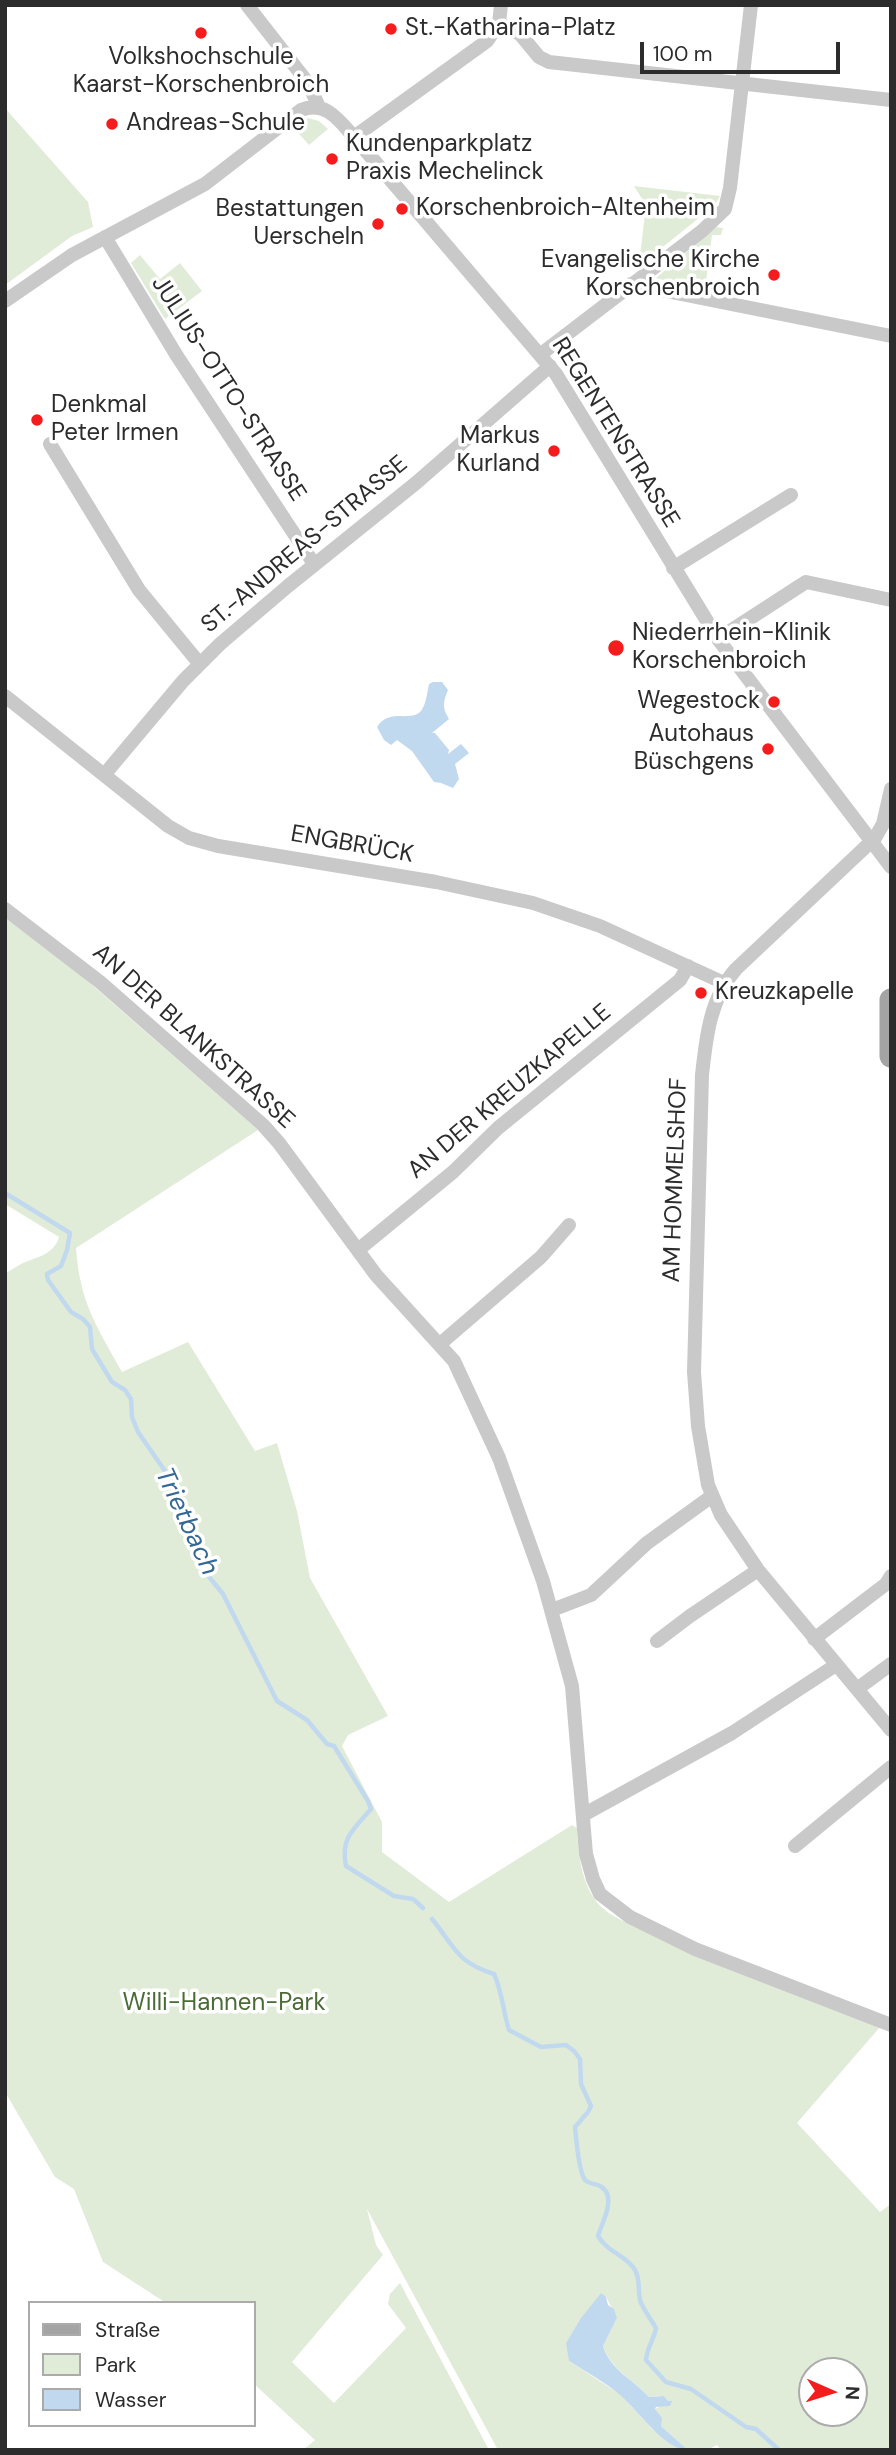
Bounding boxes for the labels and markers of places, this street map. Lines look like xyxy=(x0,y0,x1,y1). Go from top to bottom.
place label: St.-Katharina-Platz xyxy=(405,15,615,43)
marker: St.-Katharina-Platz xyxy=(383,21,399,37)
marker: Volkshochschule Kaarst-Korschenbroich xyxy=(193,25,209,41)
place label: Volkshochschule Kaarst-Korschenbroich xyxy=(73,44,329,100)
place label: Andreas-Schule xyxy=(126,110,305,138)
marker: Andreas-Schule xyxy=(104,116,120,132)
place label: Kundenparkplatz Praxis Mechelinck xyxy=(346,131,544,187)
marker: Kundenparkplatz Praxis Mechelinck xyxy=(324,151,340,167)
place label: Korschenbroich-Altenheim xyxy=(416,195,715,223)
place label: Bestattungen Uerscheln xyxy=(216,196,364,252)
marker: Korschenbroich-Altenheim xyxy=(394,201,410,217)
marker: Bestattungen Uerscheln xyxy=(370,216,386,232)
place label: Evangelische Kirche Korschenbroich xyxy=(541,247,760,303)
marker: Evangelische Kirche Korschenbroich xyxy=(766,267,782,283)
place label: Denkmal Peter Irmen xyxy=(51,392,179,448)
marker: Denkmal Peter Irmen xyxy=(29,412,45,428)
place label: Markus Kurland xyxy=(457,423,540,479)
marker: Markus Kurland xyxy=(546,443,562,459)
place label: Niederrhein-Klinik Korschenbroich xyxy=(632,620,831,676)
marker: Niederrhein-Klinik Korschenbroich xyxy=(606,638,626,658)
place label: Wegestock xyxy=(637,688,760,716)
marker: Wegestock xyxy=(766,694,782,710)
place label: Autohaus Büschgens xyxy=(634,721,754,777)
marker: Autohaus Büschgens xyxy=(760,741,776,757)
place label: Kreuzkapelle xyxy=(715,979,854,1007)
marker: Kreuzkapelle xyxy=(693,985,709,1001)

